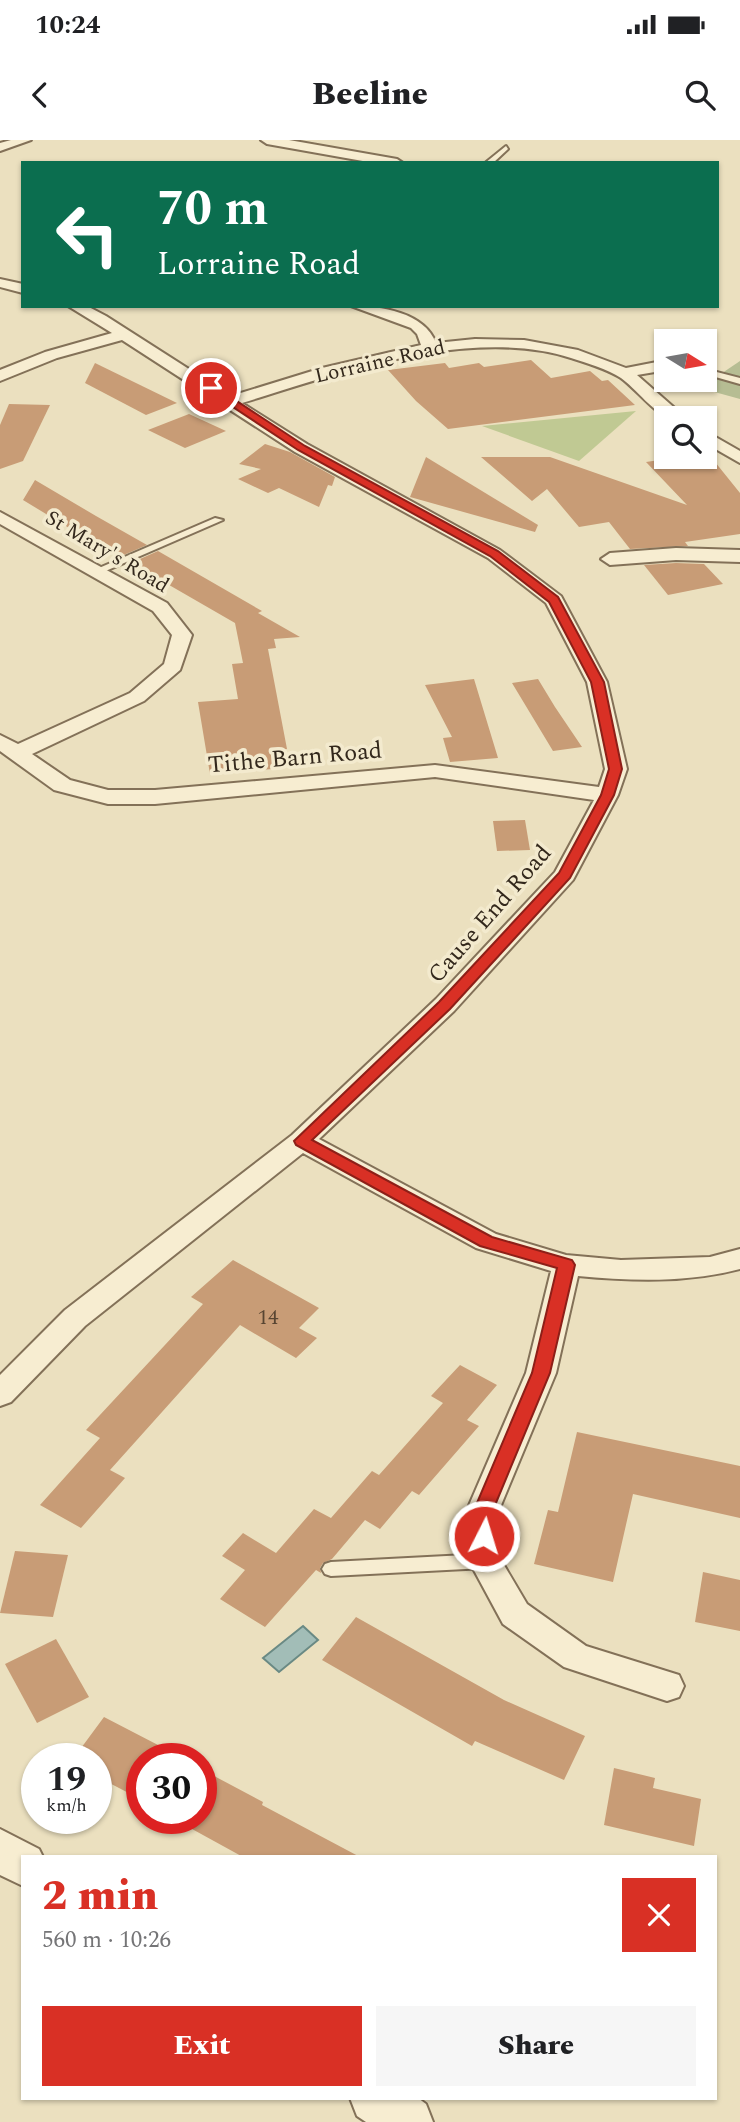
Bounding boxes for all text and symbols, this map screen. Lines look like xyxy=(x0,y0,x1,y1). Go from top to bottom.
text: 10:24 xyxy=(35,5,100,45)
text: Beeline xyxy=(312,70,428,119)
icon: back xyxy=(21,76,59,114)
icon: search xyxy=(681,76,719,114)
text: 70 m xyxy=(157,172,268,247)
icon: left xyxy=(42,189,133,280)
text: Lorraine Road xyxy=(157,240,360,289)
north arrow xyxy=(654,329,718,392)
map controls xyxy=(654,329,717,469)
street label: Lorraine Road xyxy=(311,331,449,393)
pin xyxy=(181,358,241,418)
icon: arrive xyxy=(192,369,230,407)
button: search xyxy=(654,406,717,469)
street label: St Mary's Road xyxy=(39,502,175,602)
street label: Tithe Barn Road xyxy=(206,732,384,784)
street label: Cause End Road xyxy=(419,837,561,991)
house number: 14 xyxy=(258,1302,279,1334)
position arrow xyxy=(447,1499,521,1573)
speed limit sign: 30 xyxy=(126,1743,217,1834)
text: 19 xyxy=(47,1753,86,1806)
text: km/h xyxy=(46,1792,87,1819)
text: 2 min xyxy=(42,1865,158,1928)
button: close xyxy=(622,1878,696,1952)
text: 560 m · 10:26 xyxy=(42,1923,171,1958)
button: Exit xyxy=(42,2006,362,2086)
button: Share xyxy=(376,2006,696,2086)

